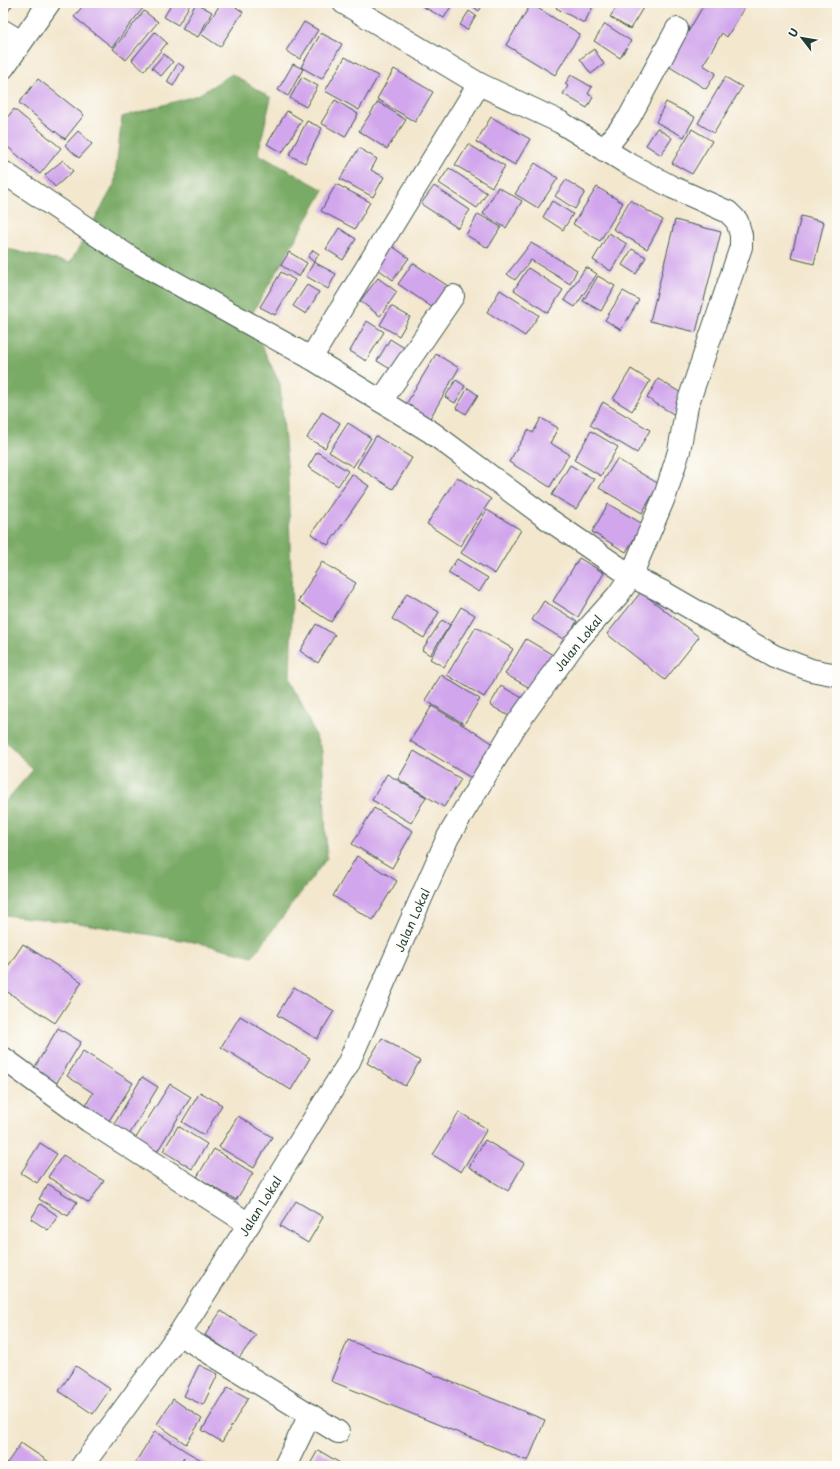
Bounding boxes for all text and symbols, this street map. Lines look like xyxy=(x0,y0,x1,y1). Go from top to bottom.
north arrow xyxy=(782,18,822,58)
text: U xyxy=(784,25,802,41)
street label: Jalan Lokal xyxy=(550,611,606,675)
street label: Jalan Lokal xyxy=(390,885,434,955)
street label: Jalan Lokal xyxy=(234,1172,286,1240)

